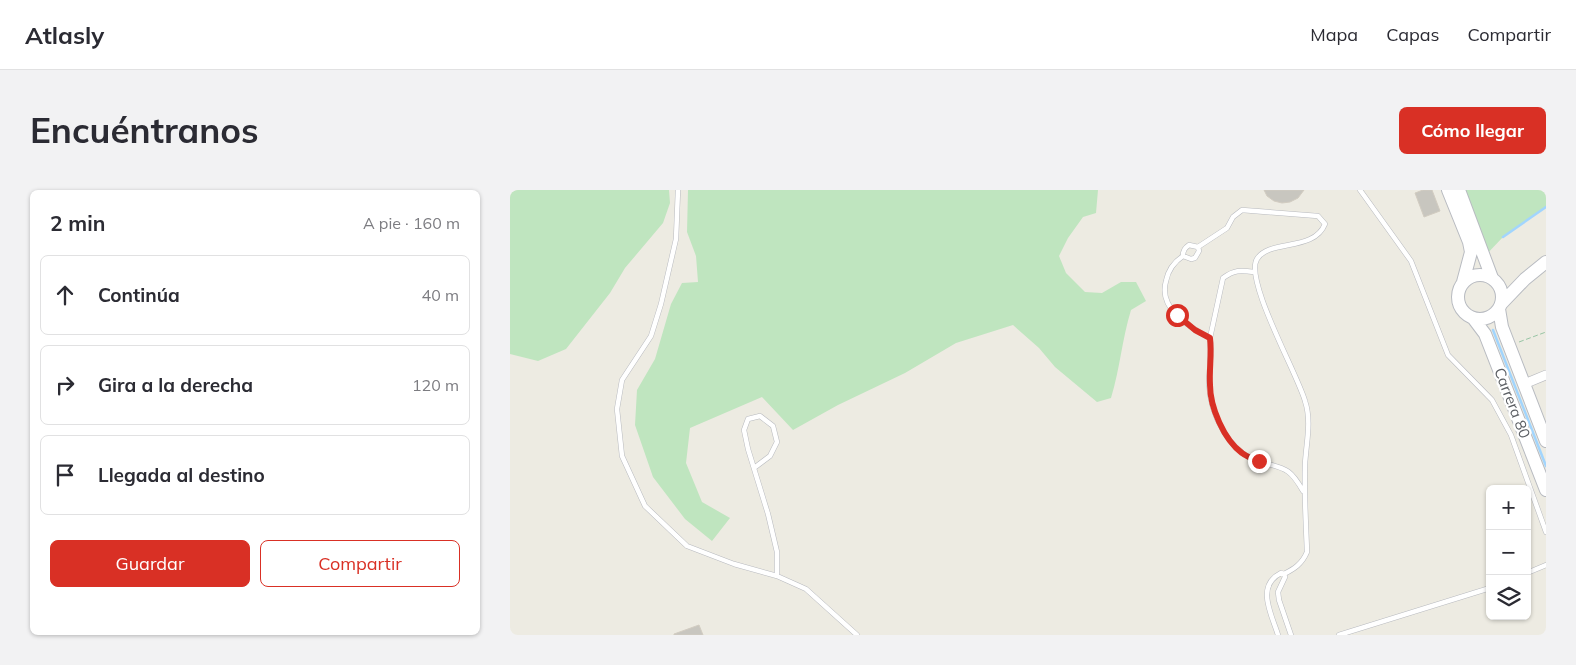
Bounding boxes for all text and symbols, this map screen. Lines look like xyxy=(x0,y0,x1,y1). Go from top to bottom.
text: Atlasly xyxy=(25,20,104,50)
text: Mapa xyxy=(1310,23,1358,46)
text: Capas xyxy=(1386,23,1440,46)
text: Compartir xyxy=(1468,23,1551,46)
button: Cómo llegar xyxy=(1399,107,1546,154)
text: Encuéntranos xyxy=(30,108,259,152)
text: 2 min xyxy=(50,210,105,236)
text: A pie · 160 m xyxy=(363,213,460,233)
icon: ahead xyxy=(51,281,79,309)
text: Continúa xyxy=(98,283,180,307)
text: 40 m xyxy=(422,285,459,305)
route start xyxy=(1166,304,1189,327)
street label: Carrera 80 xyxy=(1490,365,1535,441)
icon: right xyxy=(51,371,79,399)
text: Gira a la derecha xyxy=(98,373,253,397)
text: 120 m xyxy=(412,375,459,395)
route end xyxy=(1248,450,1271,473)
icon: arrive xyxy=(51,461,79,489)
text: Llegada al destino xyxy=(98,463,265,487)
map controls xyxy=(1486,485,1531,620)
button: + xyxy=(1486,485,1531,530)
button: − xyxy=(1486,530,1531,575)
button: Guardar xyxy=(50,540,250,587)
button: Compartir xyxy=(260,540,460,587)
button: layers xyxy=(1486,575,1531,620)

